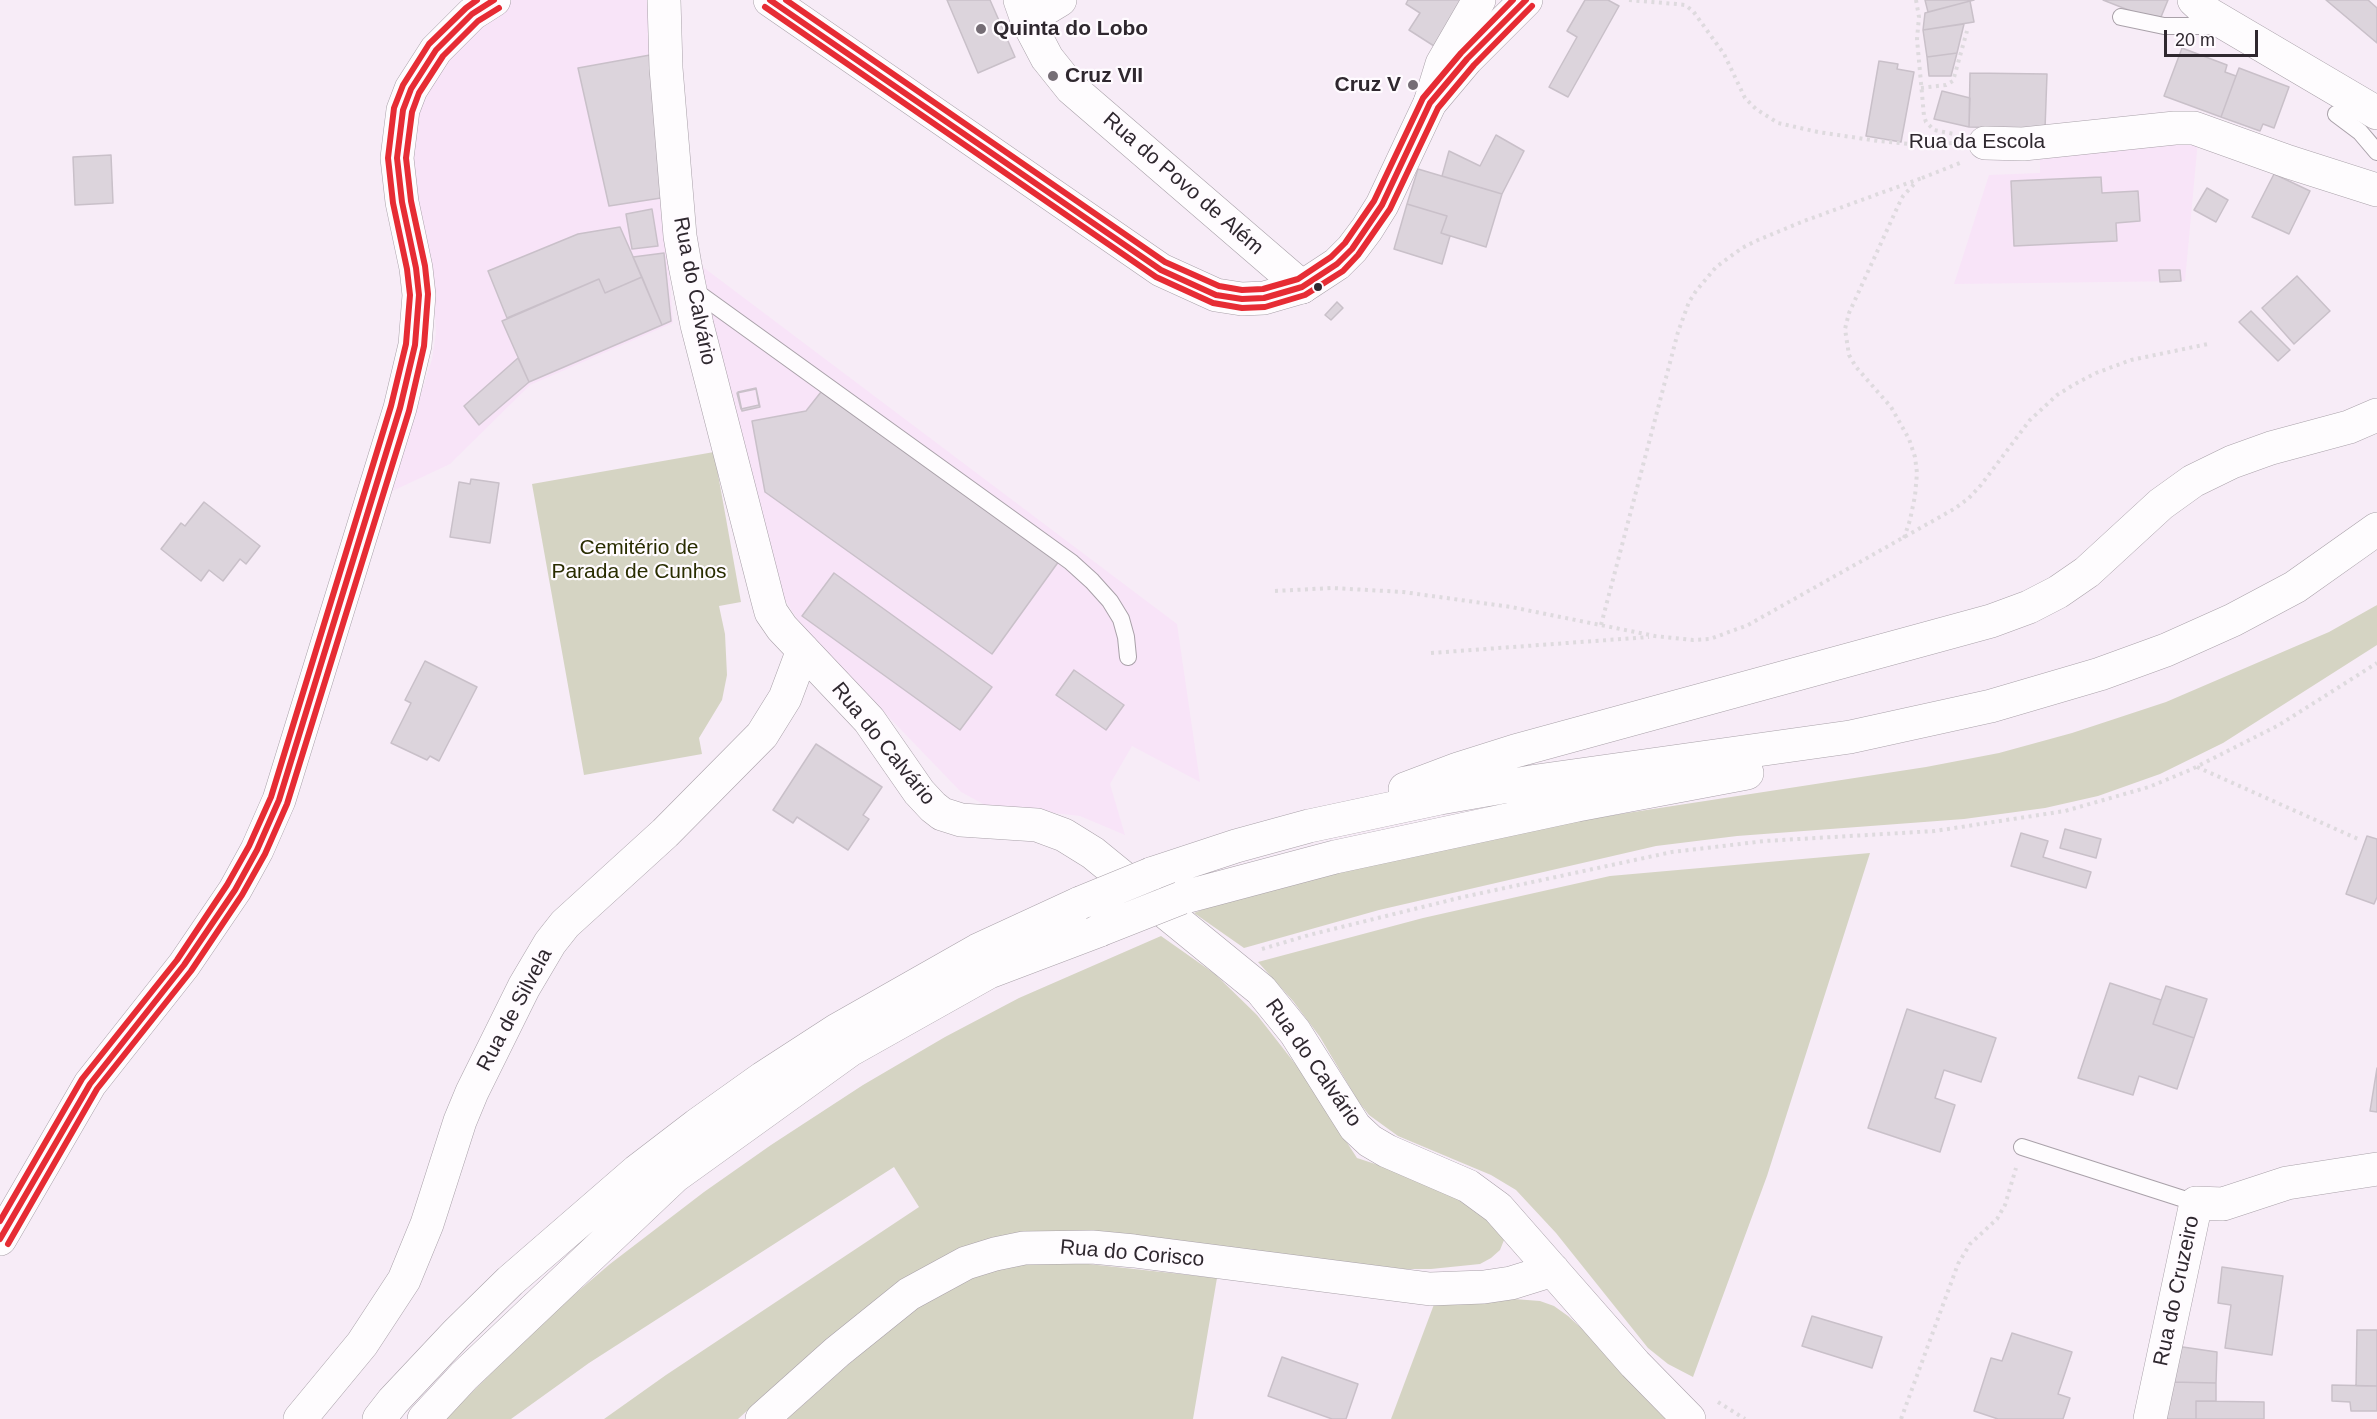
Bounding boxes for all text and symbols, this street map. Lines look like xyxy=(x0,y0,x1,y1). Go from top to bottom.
place label: Quinta do Lobo xyxy=(993,16,1148,42)
scale bar xyxy=(2167,18,2262,56)
marker: Quinta do Lobo xyxy=(974,22,988,36)
text: 20 m xyxy=(2175,30,2215,50)
place label: Cruz VII xyxy=(1065,63,1143,89)
marker: Cruz VII xyxy=(1046,69,1060,83)
place label: Cruz V xyxy=(1334,72,1401,98)
marker: Cruz V xyxy=(1406,78,1420,92)
street label: Rua do Povo de Além xyxy=(1098,107,1268,261)
street label: Rua da Escola xyxy=(1909,129,2045,155)
street label: Rua do Calvário xyxy=(667,215,721,367)
unlabelled marker xyxy=(1312,281,1324,293)
park label: Cemitério de Parada de Cunhos xyxy=(551,535,727,585)
street label: Rua do Calvário xyxy=(826,678,940,810)
street label: Rua de Silvela xyxy=(472,944,558,1076)
street label: Rua do Calvário xyxy=(1259,994,1367,1132)
street label: Rua do Cruzeiro xyxy=(2149,1214,2205,1368)
street label: Rua do Corisco xyxy=(1059,1235,1205,1273)

